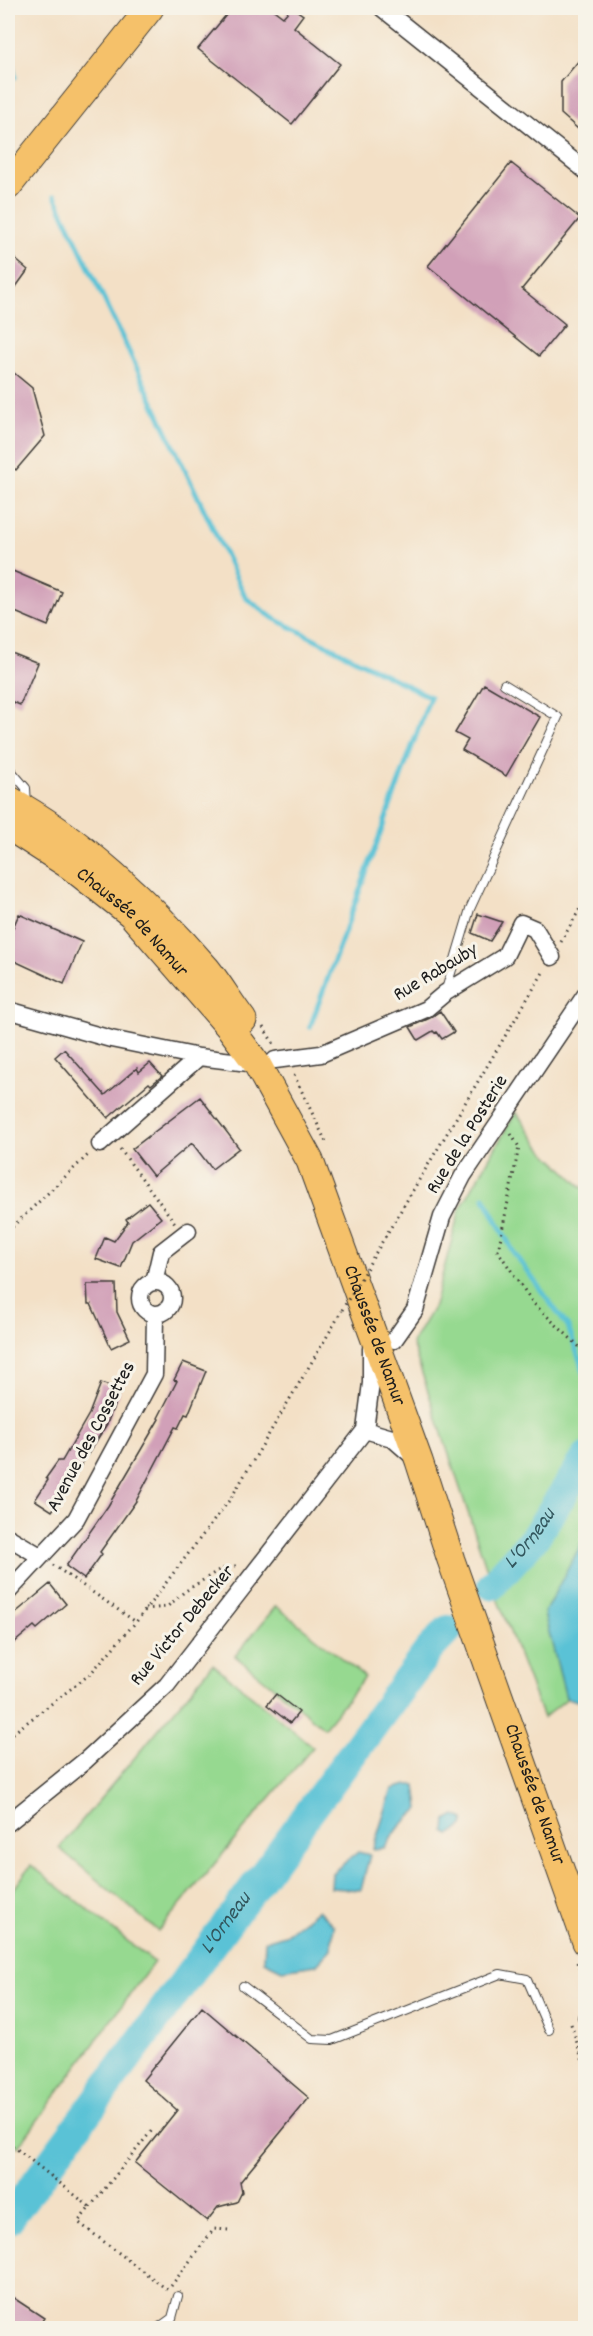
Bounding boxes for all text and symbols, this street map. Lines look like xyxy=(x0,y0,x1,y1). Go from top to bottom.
street label: Chaussée de Namur xyxy=(69,861,195,984)
street label: Rue Rabauby xyxy=(388,936,484,1009)
street label: Rue de la Posterie xyxy=(420,1070,516,1200)
street label: Chaussée de Namur xyxy=(335,1262,412,1411)
street label: Avenue des Cossettes xyxy=(40,1357,144,1517)
water label: L'Orneau xyxy=(497,1501,565,1577)
street label: Rue Victor Debecker xyxy=(124,1559,242,1693)
street label: Chaussée de Namur xyxy=(496,1720,572,1870)
water label: L'Orneau xyxy=(194,1885,261,1961)

